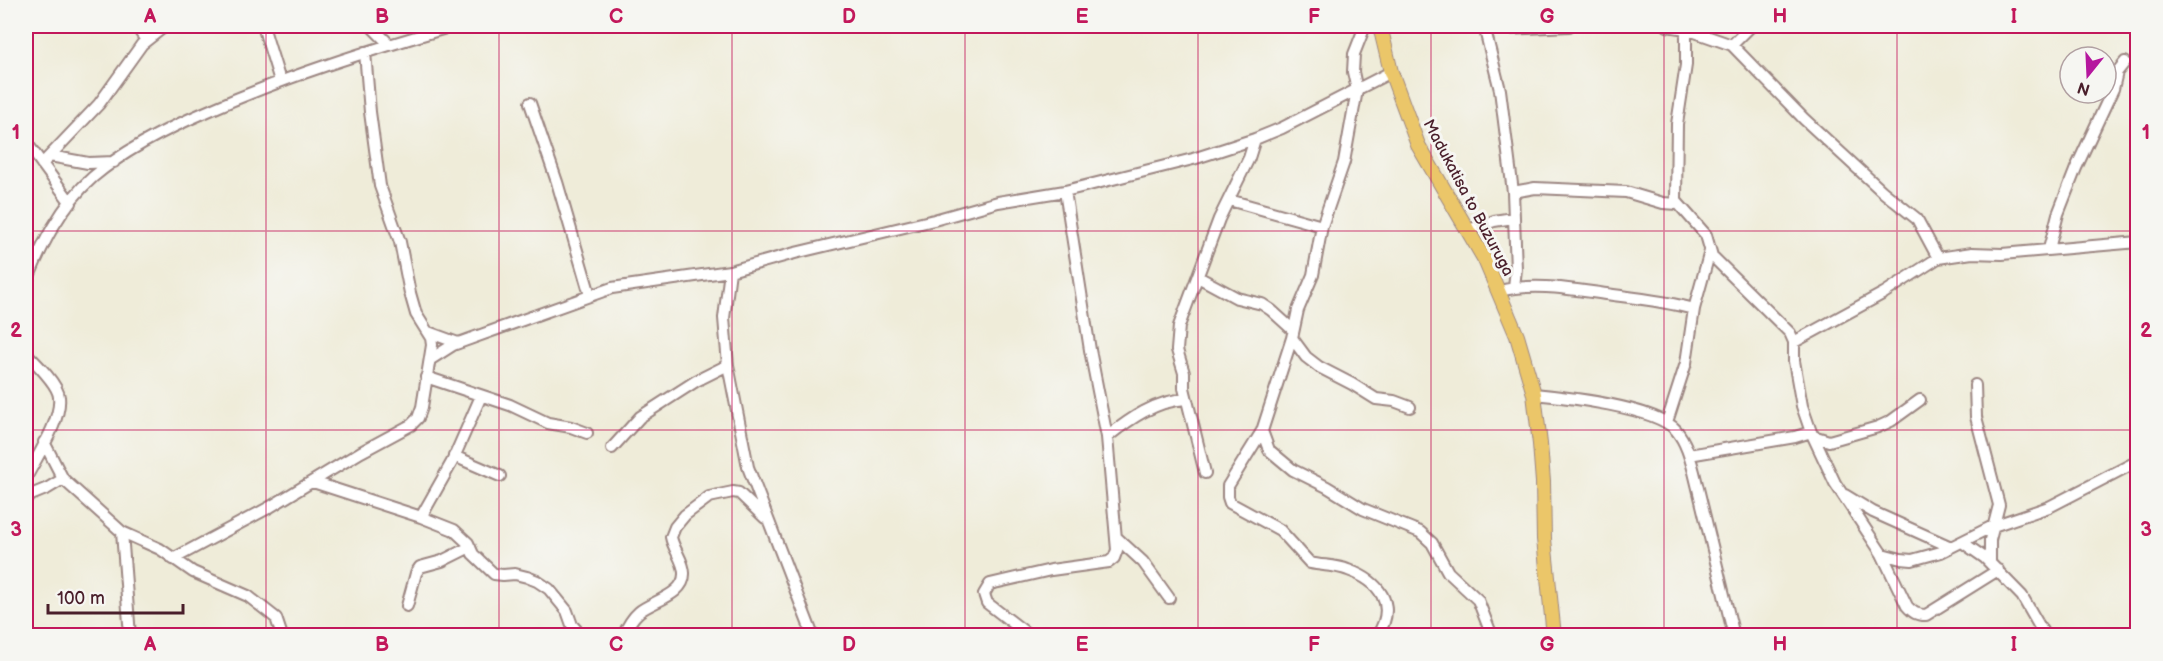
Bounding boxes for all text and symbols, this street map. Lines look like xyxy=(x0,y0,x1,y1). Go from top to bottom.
text: A xyxy=(143,5,157,29)
text: B xyxy=(375,5,389,29)
text: C xyxy=(609,5,623,29)
text: D xyxy=(842,5,856,29)
text: E xyxy=(1076,5,1089,29)
text: F xyxy=(1308,5,1320,29)
text: G xyxy=(1540,5,1555,29)
text: H xyxy=(1773,5,1787,29)
text: I xyxy=(2011,5,2017,29)
north arrow xyxy=(2058,45,2118,105)
text: N xyxy=(2075,77,2092,99)
street label: Madukatisa to Buzuruga xyxy=(1419,116,1517,280)
text: 1 xyxy=(12,121,20,145)
text: 1 xyxy=(2142,121,2150,145)
text: 2 xyxy=(10,319,22,343)
text: 2 xyxy=(2140,319,2152,343)
text: 3 xyxy=(10,518,22,542)
text: 3 xyxy=(2140,518,2152,542)
scale bar xyxy=(48,577,183,615)
text: 100 m xyxy=(57,588,105,609)
text: A xyxy=(143,633,157,657)
text: B xyxy=(375,633,389,657)
text: C xyxy=(609,633,623,657)
text: D xyxy=(842,633,856,657)
text: E xyxy=(1076,633,1089,657)
text: F xyxy=(1308,633,1320,657)
text: G xyxy=(1540,633,1555,657)
text: H xyxy=(1773,633,1787,657)
text: I xyxy=(2011,633,2017,657)

